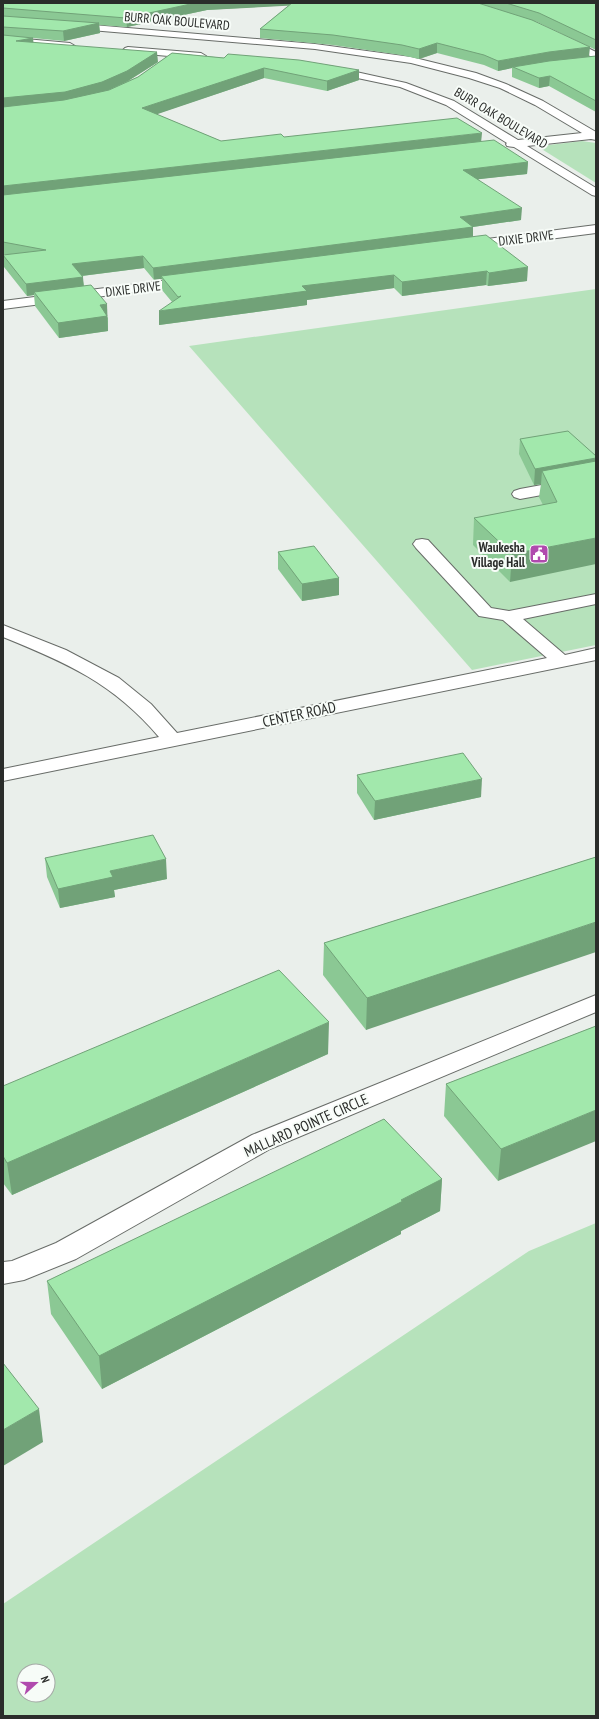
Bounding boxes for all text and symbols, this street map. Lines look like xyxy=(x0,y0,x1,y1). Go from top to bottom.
street label: BURR OAK BOULEVARD xyxy=(124,8,231,34)
street label: BURR OAK BOULEVARD xyxy=(451,83,551,153)
street label: DIXIE DRIVE xyxy=(497,226,555,250)
street label: DIXIE DRIVE xyxy=(104,277,162,301)
place label: Waukesha Village Hall xyxy=(470,539,526,571)
public building icon: Waukesha Village Hall xyxy=(528,543,550,565)
street label: CENTER ROAD xyxy=(261,697,338,731)
street label: MALLARD POINTE CIRCLE xyxy=(241,1089,371,1161)
north arrow xyxy=(16,1663,56,1703)
text: N xyxy=(38,1674,53,1685)

